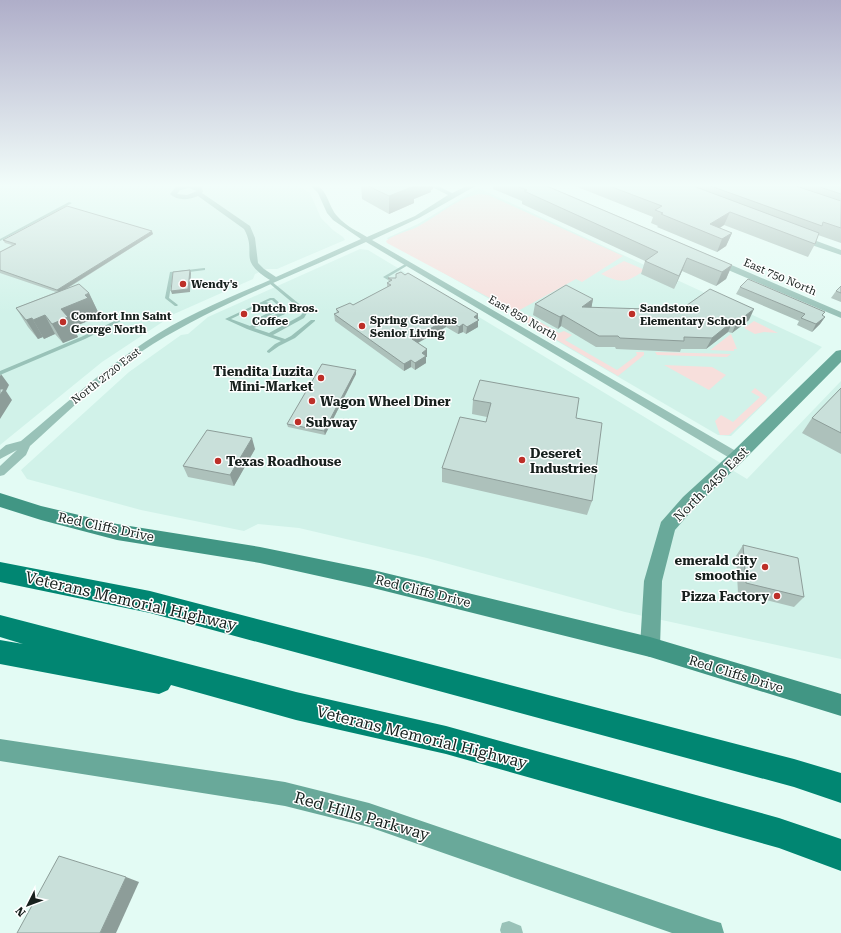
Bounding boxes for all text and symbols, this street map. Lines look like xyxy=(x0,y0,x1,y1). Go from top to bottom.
street label: East 750 North xyxy=(742,256,818,298)
place label: Wendy's xyxy=(191,278,238,291)
marker: Wendy's xyxy=(178,279,188,289)
street label: East 850 North xyxy=(486,293,560,343)
place label: Dutch Bros. Coffee xyxy=(252,302,318,328)
place label: Sandstone Elementary School xyxy=(640,302,746,328)
marker: Dutch Bros. Coffee xyxy=(239,309,249,319)
marker: Sandstone Elementary School xyxy=(627,309,637,319)
place label: Comfort Inn Saint George North xyxy=(71,310,172,336)
place label: Spring Gardens Senior Living xyxy=(370,314,457,340)
marker: Comfort Inn Saint George North xyxy=(58,317,68,327)
marker: Spring Gardens Senior Living xyxy=(357,321,367,331)
street label: North 2720 East xyxy=(69,345,143,407)
place label: Tiendita Luzita Mini-Market xyxy=(213,364,314,394)
marker: Tiendita Luzita Mini-Market xyxy=(316,373,326,383)
place label: Wagon Wheel Diner xyxy=(320,394,451,409)
marker: Wagon Wheel Diner xyxy=(307,396,317,406)
place label: Subway xyxy=(306,415,358,430)
marker: Subway xyxy=(293,417,303,427)
street label: North 2450 East xyxy=(671,444,751,524)
place label: Deseret Industries xyxy=(530,446,598,476)
place label: Texas Roadhouse xyxy=(226,454,342,469)
marker: Deseret Industries xyxy=(517,455,527,465)
marker: Texas Roadhouse xyxy=(213,456,223,466)
street label: Red Cliffs Drive xyxy=(57,509,155,545)
place label: emerald city smoothie xyxy=(675,553,757,583)
marker: emerald city smoothie xyxy=(760,562,770,572)
street label: Veterans Memorial Highway xyxy=(23,567,239,635)
street label: Red Cliffs Drive xyxy=(374,572,472,610)
place label: Pizza Factory xyxy=(681,589,769,604)
marker: Pizza Factory xyxy=(772,591,782,601)
street label: Red Cliffs Drive xyxy=(687,653,785,695)
street label: Veterans Memorial Highway xyxy=(315,702,530,773)
street label: Red Hills Parkway xyxy=(292,788,432,845)
north arrow xyxy=(8,885,48,925)
text: N xyxy=(13,903,29,919)

